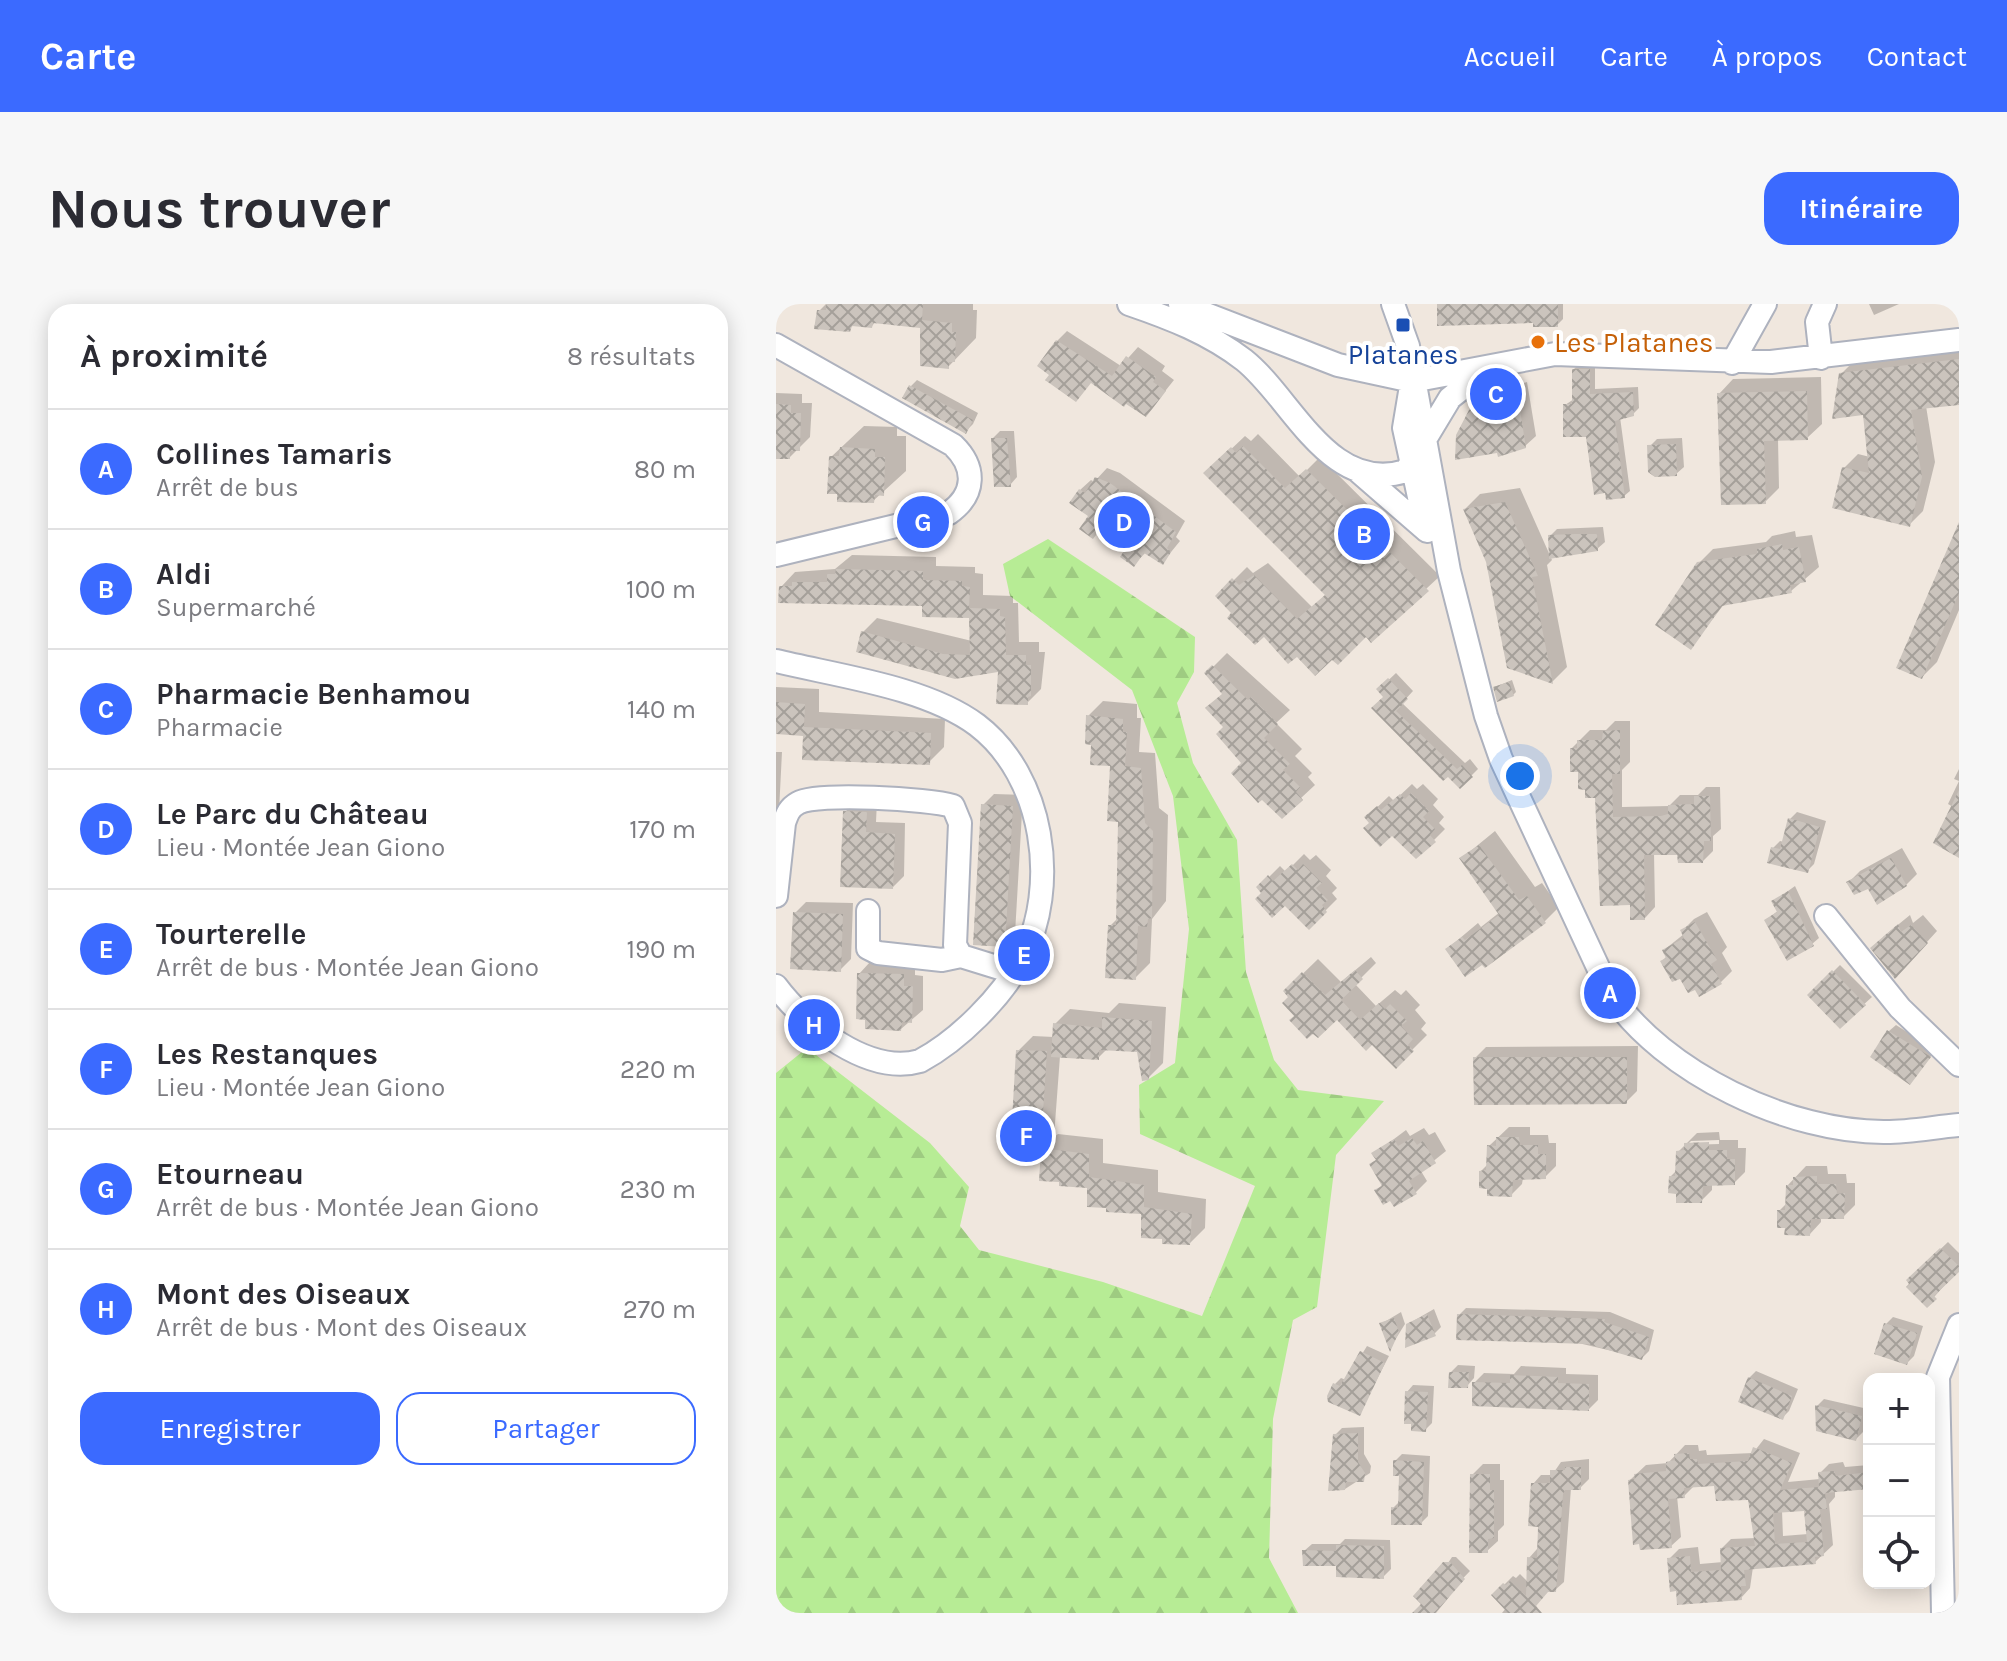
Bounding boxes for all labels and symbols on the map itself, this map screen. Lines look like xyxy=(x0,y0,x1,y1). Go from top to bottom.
marker: Platanes xyxy=(1394,316,1412,334)
place label: Les Platanes xyxy=(1554,326,1714,359)
marker: Les Platanes xyxy=(1529,333,1547,351)
place label: Platanes xyxy=(1348,338,1458,371)
pin: C xyxy=(1470,364,1522,424)
pin: G xyxy=(897,492,949,552)
pin: D xyxy=(1098,492,1150,552)
pin: B xyxy=(1338,504,1390,564)
your location xyxy=(1500,756,1540,796)
pin: E xyxy=(998,925,1050,985)
pin: A xyxy=(1584,963,1636,1023)
pin: H xyxy=(788,995,840,1055)
pin: F xyxy=(1000,1106,1052,1166)

